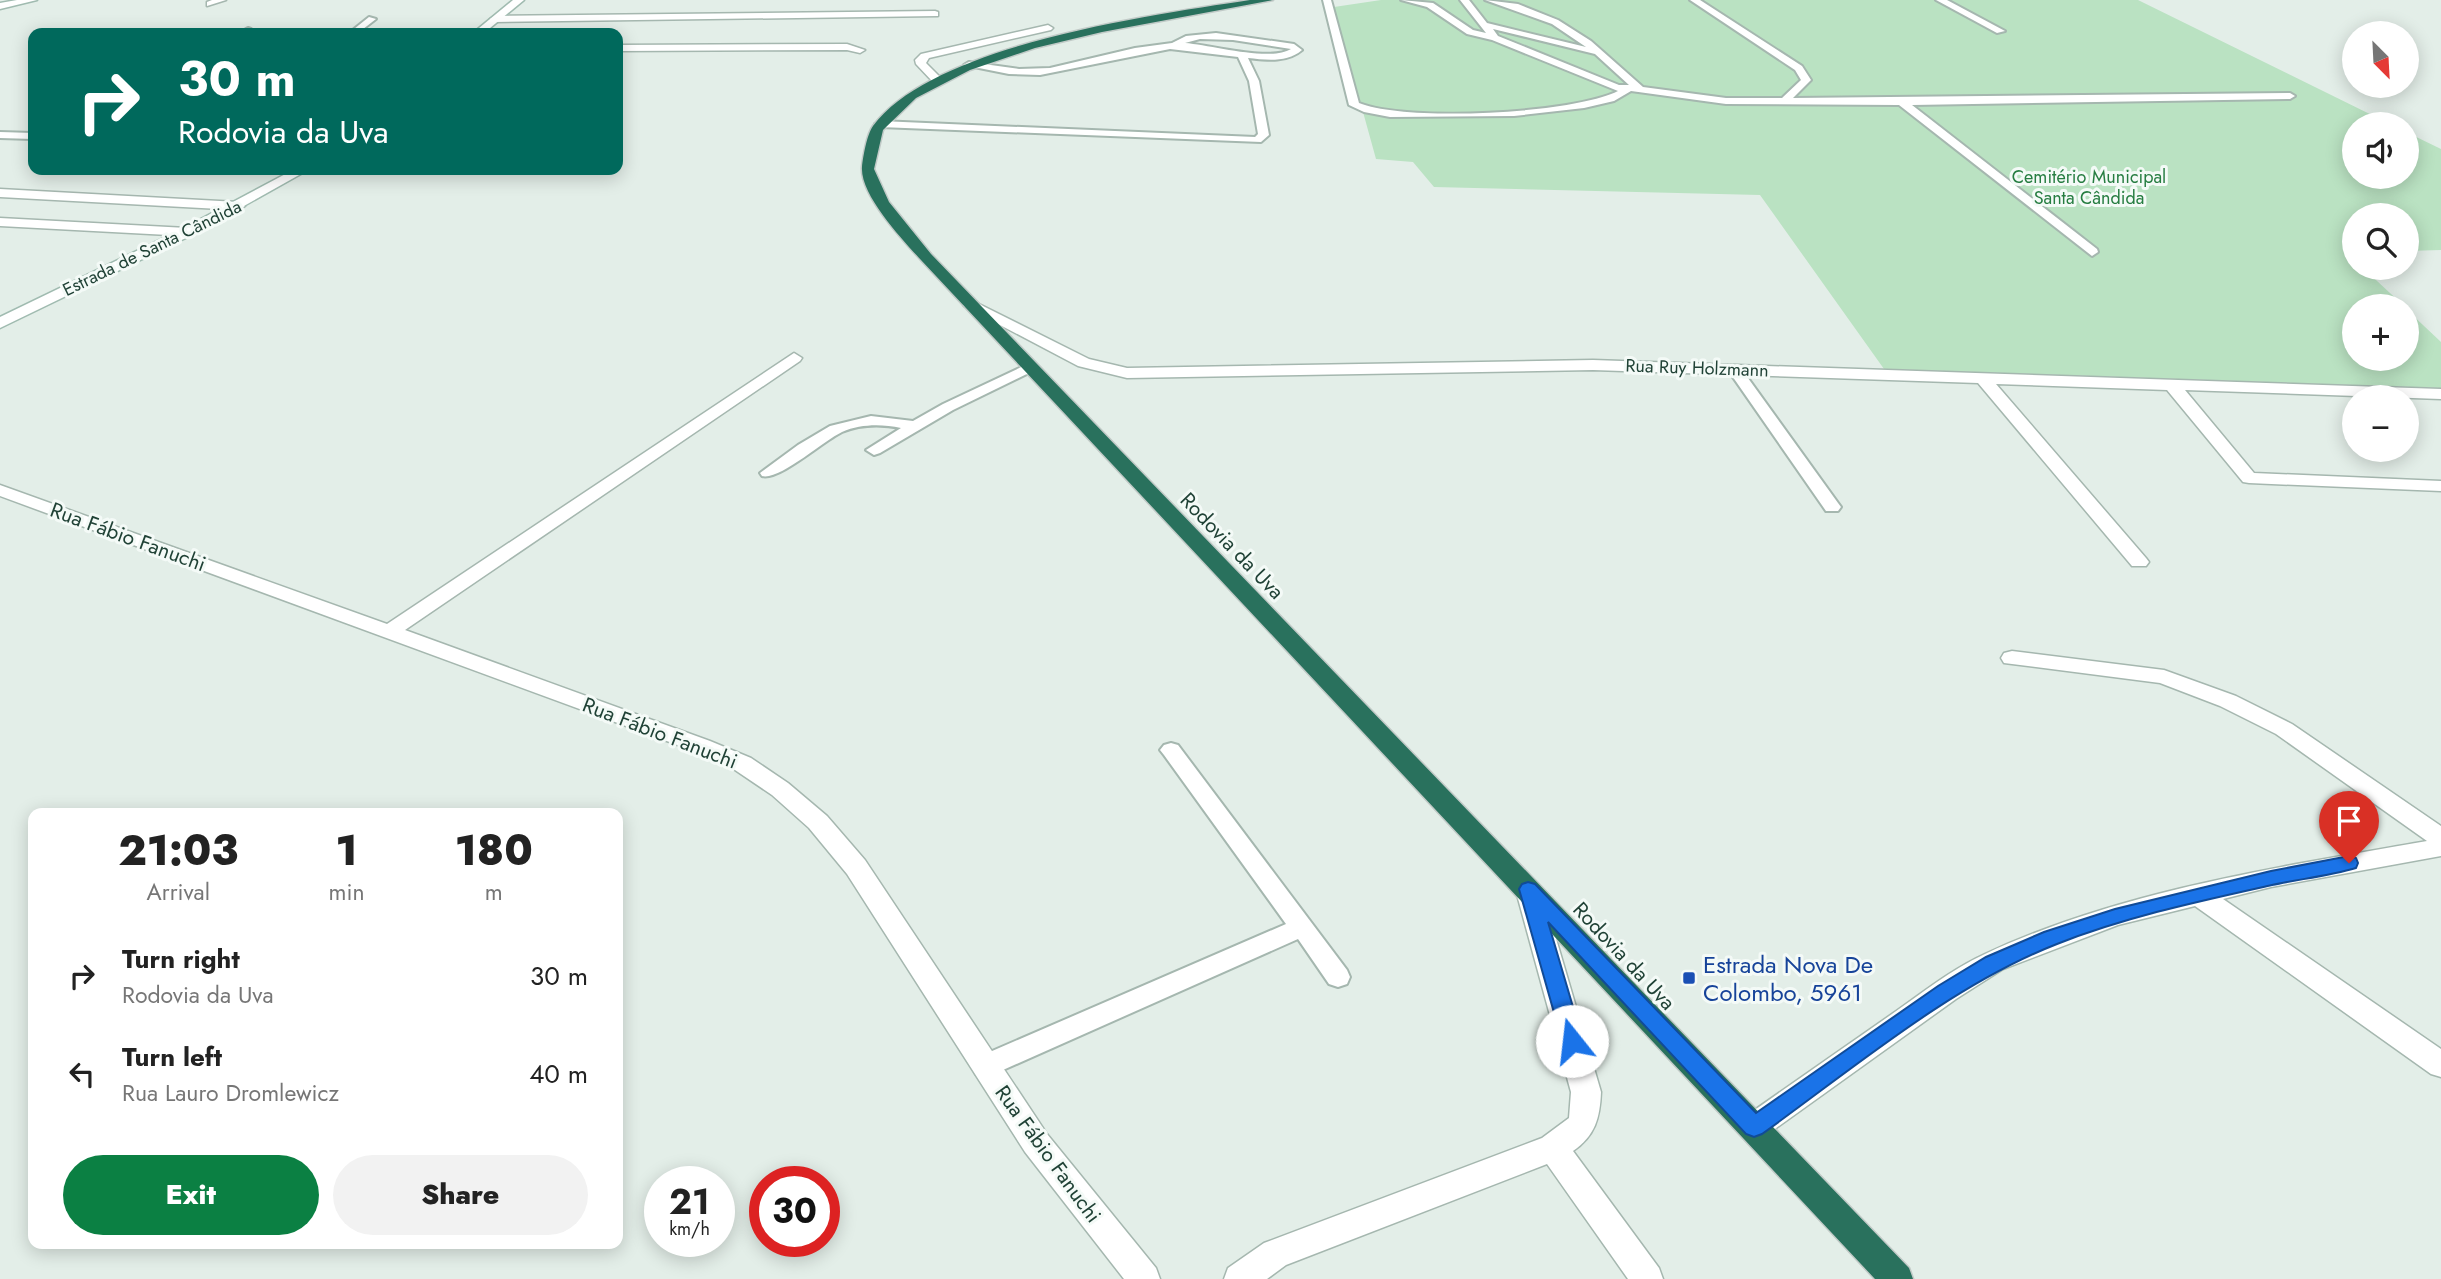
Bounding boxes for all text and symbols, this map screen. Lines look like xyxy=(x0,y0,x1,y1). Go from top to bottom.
north arrow xyxy=(2342,21,2418,98)
map controls xyxy=(2342,21,2419,462)
text: 30 m xyxy=(178,44,296,114)
icon: right xyxy=(63,56,154,147)
text: Rodovia da Uva xyxy=(178,109,389,155)
button: sound xyxy=(2342,112,2419,189)
park label: Cemitério Municipal Santa Cândida xyxy=(2012,164,2166,211)
street label: Estrada de Santa Cândida xyxy=(58,193,246,303)
button: search xyxy=(2342,203,2419,280)
button: + xyxy=(2342,294,2419,371)
street label: Rua Ruy Holzmann xyxy=(1625,353,1769,383)
button: − xyxy=(2342,385,2419,462)
street label: Rodovia da Uva xyxy=(1173,486,1291,606)
street label: Rua Fábio Fanuchi xyxy=(46,495,210,579)
street label: Rua Fábio Fanuchi xyxy=(578,690,742,776)
pin xyxy=(2319,791,2379,863)
icon: arrive xyxy=(2330,802,2368,840)
text: 21:03 xyxy=(118,820,238,881)
text: 1 xyxy=(335,820,358,881)
text: 180 xyxy=(455,820,533,881)
text: Arrival xyxy=(147,875,210,909)
text: min xyxy=(329,875,365,909)
text: m xyxy=(485,875,503,909)
street label: Rodovia da Uva xyxy=(1566,895,1682,1017)
text: Turn right xyxy=(122,940,240,978)
place label: Estrada Nova De Colombo, 5961 xyxy=(1703,947,1873,1010)
icon: right xyxy=(63,957,101,995)
text: 30 m xyxy=(530,957,588,995)
marker: Estrada Nova De Colombo, 5961 xyxy=(1681,970,1697,986)
text: Rodovia da Uva xyxy=(122,978,273,1012)
position arrow xyxy=(1535,1004,1609,1078)
text: Turn left xyxy=(122,1038,222,1076)
icon: left xyxy=(63,1055,101,1093)
text: 40 m xyxy=(529,1055,588,1093)
text: Rua Lauro Dromlewicz xyxy=(122,1076,339,1110)
street label: Rua Fábio Fanuchi xyxy=(988,1079,1108,1229)
button: Exit xyxy=(63,1155,319,1235)
button: Share xyxy=(333,1155,588,1235)
speed limit sign: 30 xyxy=(749,1166,840,1257)
text: 21 xyxy=(669,1177,710,1227)
text: km/h xyxy=(669,1216,710,1242)

